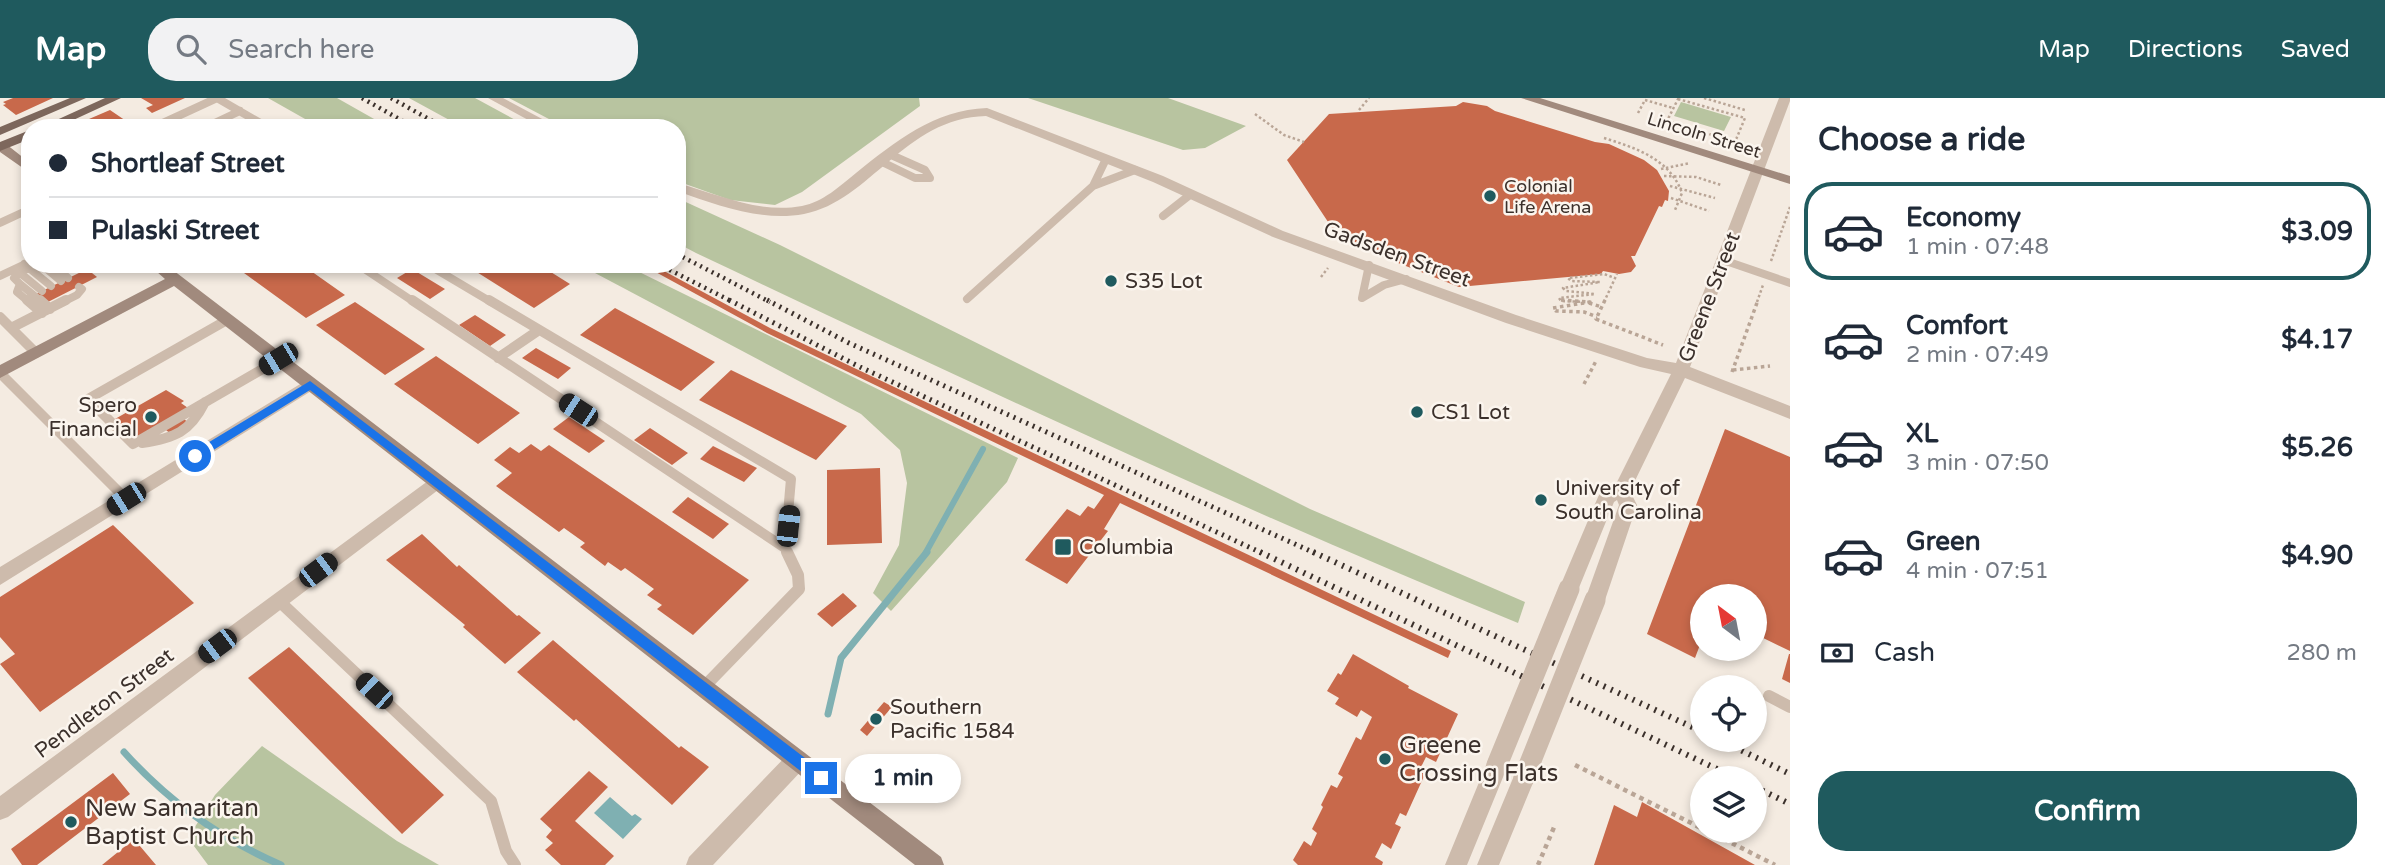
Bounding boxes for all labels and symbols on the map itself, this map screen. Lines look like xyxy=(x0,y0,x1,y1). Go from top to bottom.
street label: Lincoln Street xyxy=(1644,107,1764,163)
place label: Colonial Life Arena xyxy=(1504,175,1591,218)
marker: Colonial Life Arena xyxy=(1482,188,1498,204)
street label: Gadsden Street xyxy=(1320,216,1474,293)
street label: Greene Street xyxy=(1673,228,1746,366)
place label: S35 Lot xyxy=(1125,269,1203,294)
marker: S35 Lot xyxy=(1103,273,1119,289)
car xyxy=(255,339,302,379)
car xyxy=(555,390,602,430)
place label: Spero Financial xyxy=(48,393,137,442)
place label: CS1 Lot xyxy=(1431,400,1510,425)
marker: CS1 Lot xyxy=(1409,404,1425,420)
marker: Spero Financial xyxy=(143,409,159,425)
route start xyxy=(179,440,211,472)
place label: University of South Carolina xyxy=(1555,476,1702,525)
car xyxy=(103,479,150,519)
marker: University of South Carolina xyxy=(1533,492,1549,508)
car xyxy=(776,504,801,548)
place label: Columbia xyxy=(1079,535,1174,560)
marker: Columbia xyxy=(1053,537,1073,557)
car xyxy=(295,549,342,591)
north arrow xyxy=(1690,584,1768,662)
car xyxy=(194,625,241,667)
street label: Pendleton Street xyxy=(30,643,179,764)
car xyxy=(352,669,397,713)
place label: Southern Pacific 1584 xyxy=(890,695,1015,744)
marker: Southern Pacific 1584 xyxy=(868,711,884,727)
place label: Greene Crossing Flats xyxy=(1399,731,1558,788)
marker: Greene Crossing Flats xyxy=(1377,751,1393,767)
callout: 1 min xyxy=(846,754,961,802)
route end xyxy=(805,762,837,794)
place label: New Samaritan Baptist Church xyxy=(85,794,259,851)
marker: New Samaritan Baptist Church xyxy=(63,814,79,830)

